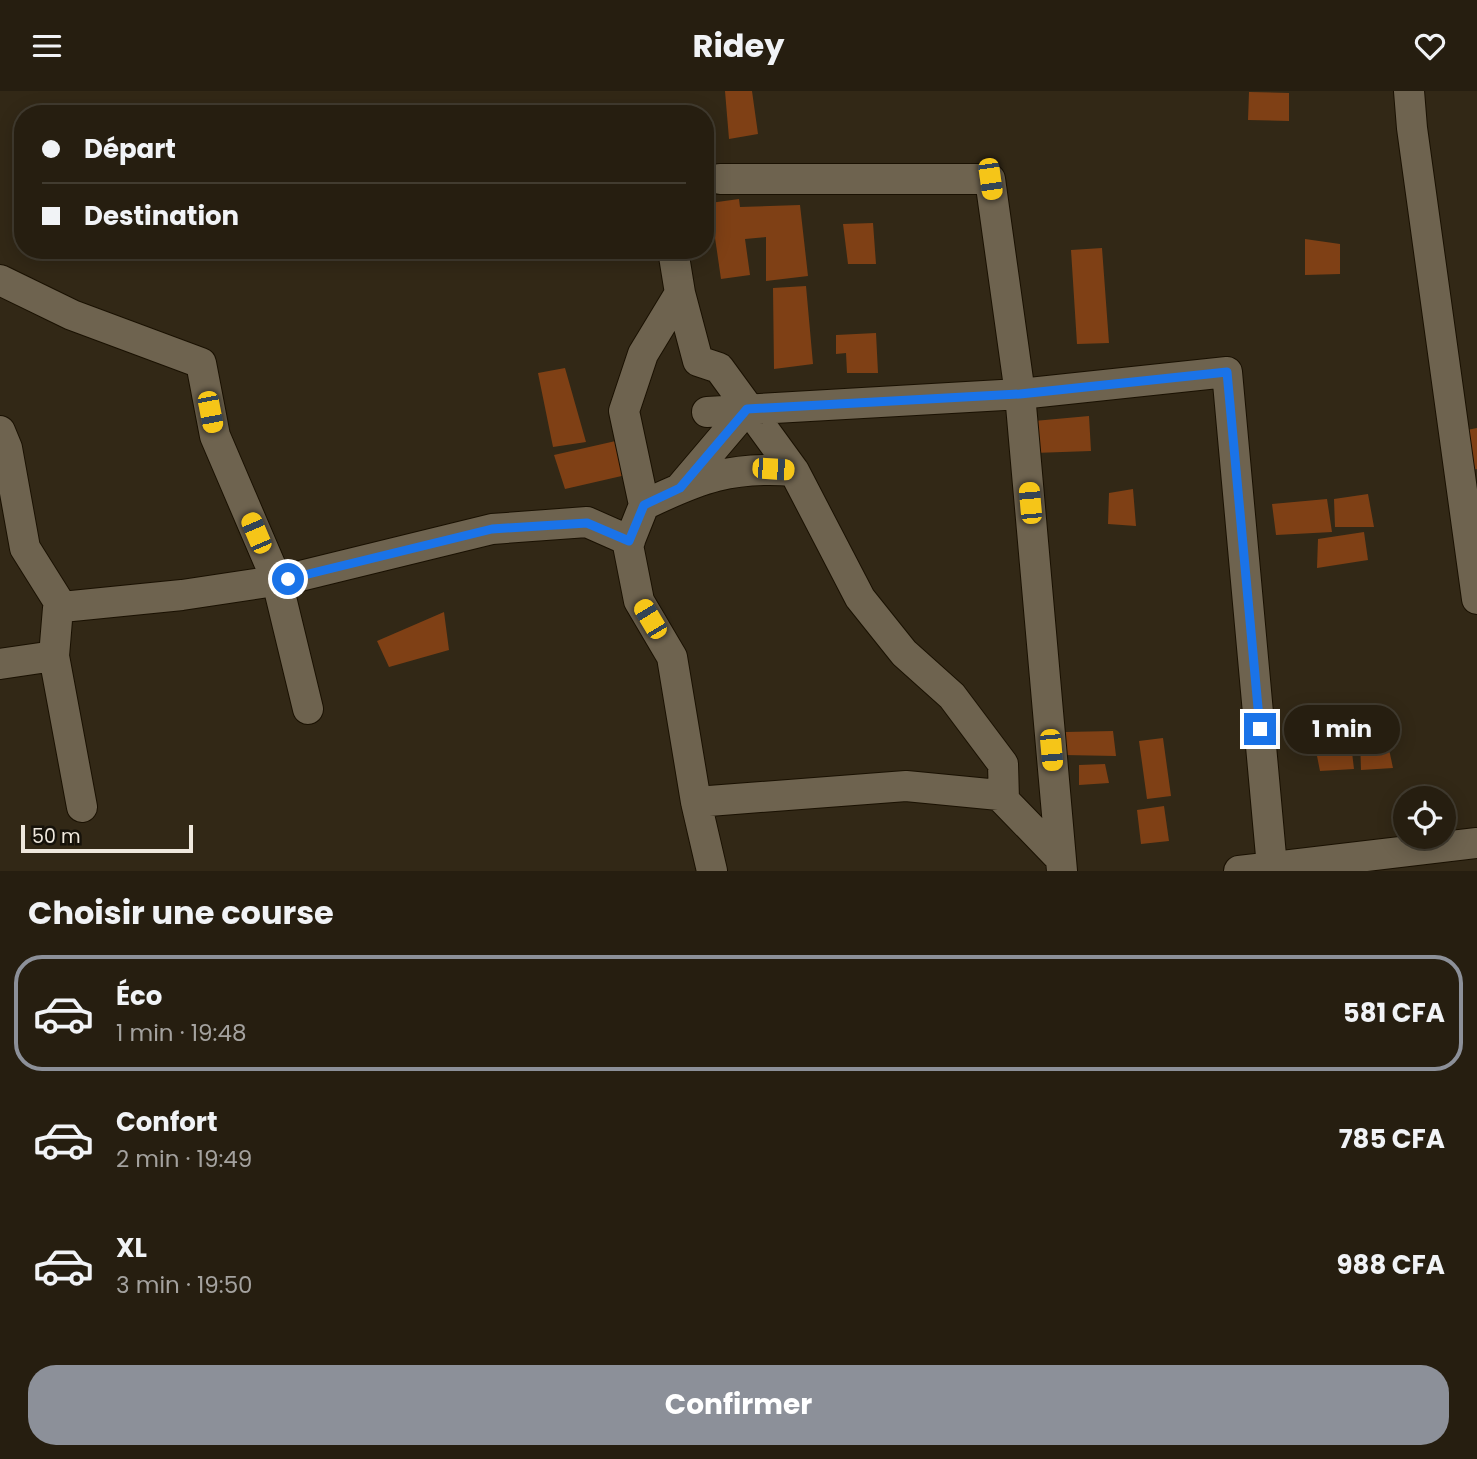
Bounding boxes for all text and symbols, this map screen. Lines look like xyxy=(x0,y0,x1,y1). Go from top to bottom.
text: Ridey xyxy=(693,23,784,68)
icon: menu xyxy=(28,27,66,65)
icon: heart xyxy=(1411,27,1449,65)
text: Départ xyxy=(84,131,176,167)
car xyxy=(977,157,1004,201)
text: Destination xyxy=(84,198,239,234)
car xyxy=(196,389,225,435)
car xyxy=(752,457,795,481)
car xyxy=(1018,481,1043,525)
car xyxy=(239,510,274,556)
route start xyxy=(272,563,304,595)
car xyxy=(631,596,670,642)
callout: 1 min xyxy=(1284,705,1400,753)
route end xyxy=(1244,713,1276,745)
text: 1 min xyxy=(1312,713,1372,745)
car xyxy=(1039,728,1064,772)
map controls xyxy=(1393,786,1456,849)
button: locate xyxy=(1393,786,1456,849)
scale bar xyxy=(21,822,192,854)
text: 50 m xyxy=(32,823,81,850)
text: Choisir une course xyxy=(28,890,334,935)
text: Éco xyxy=(116,978,162,1014)
icon: car xyxy=(32,982,95,1045)
text: 581 CFA xyxy=(1343,995,1445,1031)
text: 1 min · 19:48 xyxy=(116,1017,246,1049)
text: Confort xyxy=(116,1104,218,1140)
icon: car xyxy=(32,1108,95,1171)
text: 785 CFA xyxy=(1339,1121,1445,1157)
text: 2 min · 19:49 xyxy=(116,1143,252,1175)
text: XL xyxy=(116,1230,147,1266)
icon: car xyxy=(32,1234,95,1297)
text: 988 CFA xyxy=(1337,1247,1445,1283)
text: 3 min · 19:50 xyxy=(116,1269,253,1301)
button: Confirmer xyxy=(28,1365,1449,1445)

